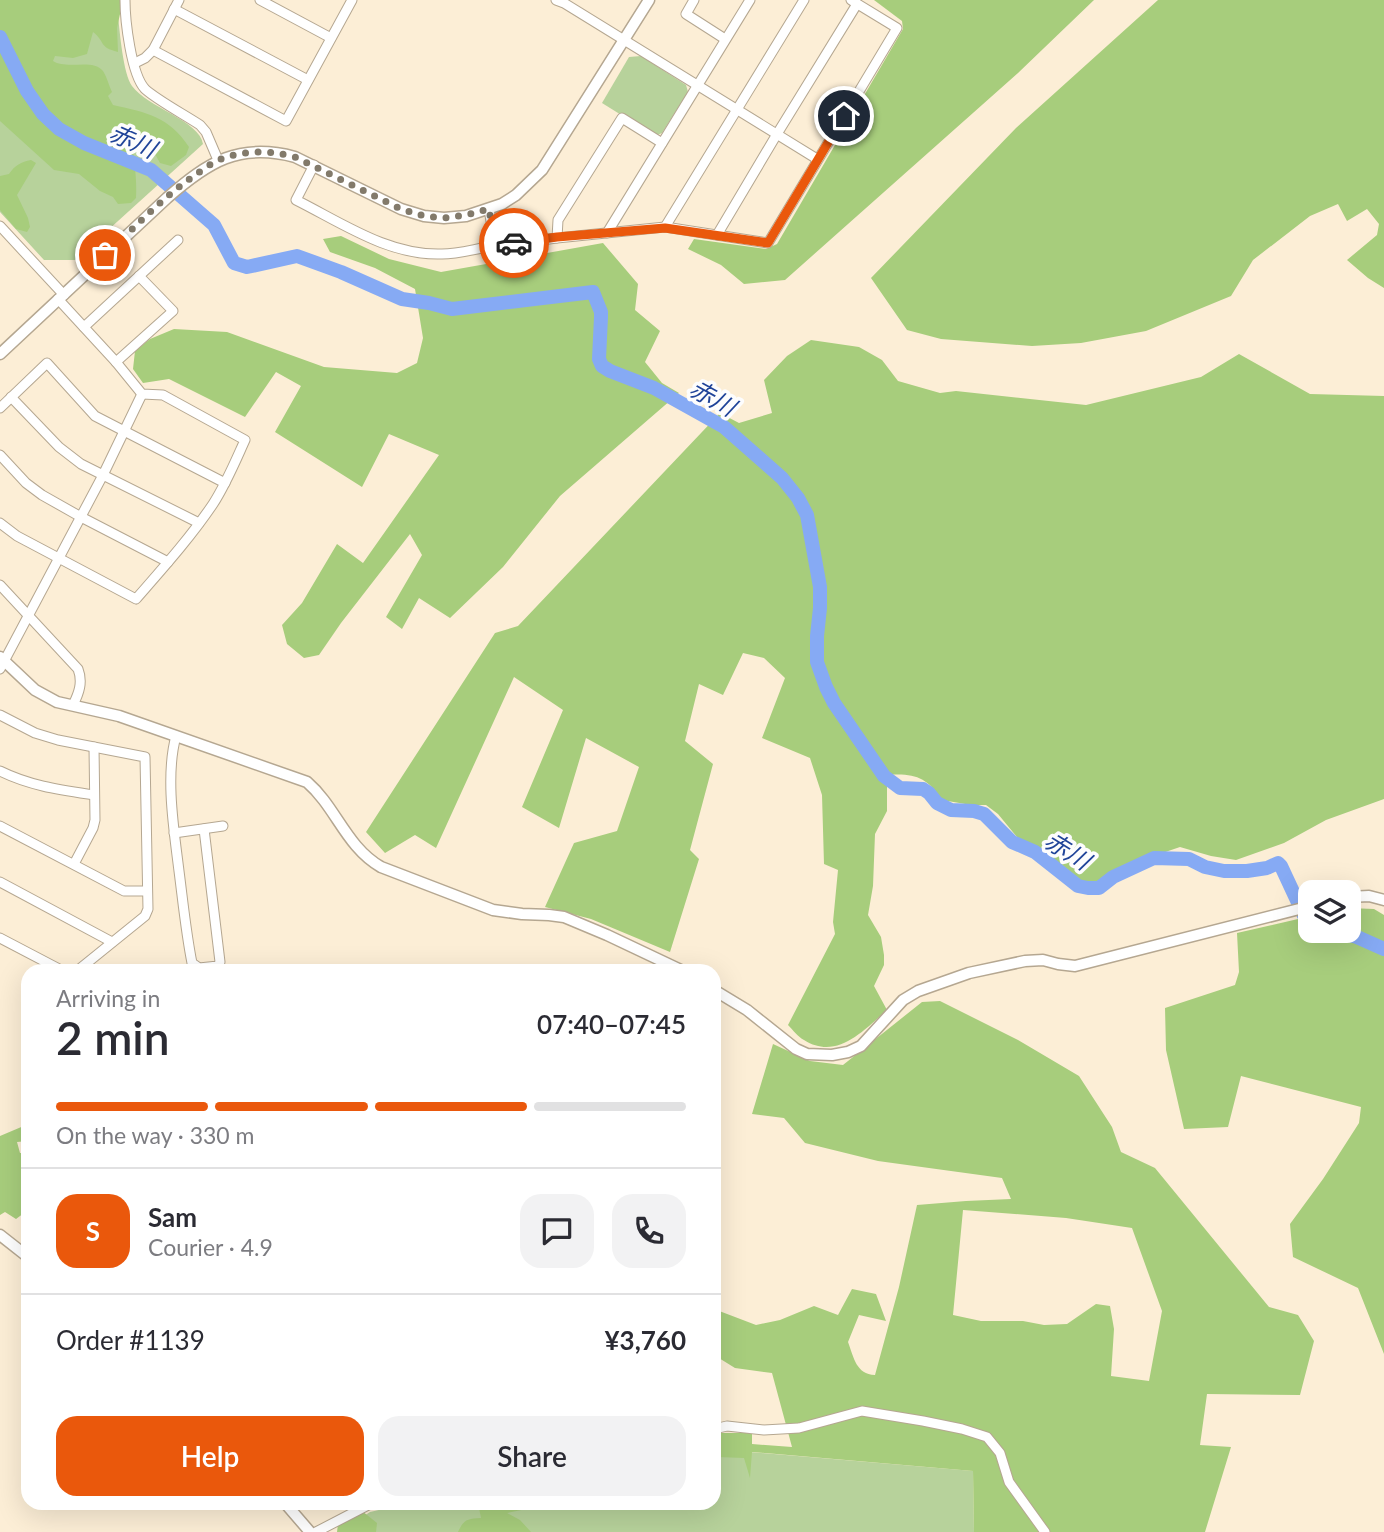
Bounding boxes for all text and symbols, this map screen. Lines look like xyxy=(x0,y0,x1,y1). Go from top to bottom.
pin xyxy=(814,86,874,146)
icon: home xyxy=(825,97,863,135)
water label: 赤川 xyxy=(105,117,164,164)
courier xyxy=(479,208,549,278)
icon: car xyxy=(495,224,533,262)
pin xyxy=(75,225,135,285)
icon: bag xyxy=(86,236,124,274)
water label: 赤川 xyxy=(685,373,744,423)
water label: 赤川 xyxy=(1040,825,1099,877)
map controls xyxy=(1298,880,1361,943)
button: layers xyxy=(1298,880,1361,943)
text: Arriving in xyxy=(56,984,160,1012)
text: 07:40–07:45 xyxy=(537,1008,686,1040)
text: 2 min xyxy=(56,1010,170,1065)
text: On the way · 330 m xyxy=(56,1121,255,1149)
button: chat xyxy=(520,1194,594,1268)
button: phone xyxy=(612,1194,686,1268)
text: Sam xyxy=(148,1201,197,1233)
text: S xyxy=(86,1215,100,1247)
text: Courier · 4.9 xyxy=(148,1233,273,1261)
text: Order #1139 xyxy=(56,1324,205,1356)
text: ¥3,760 xyxy=(605,1324,686,1356)
button: Help xyxy=(56,1416,364,1496)
button: Share xyxy=(378,1416,686,1496)

